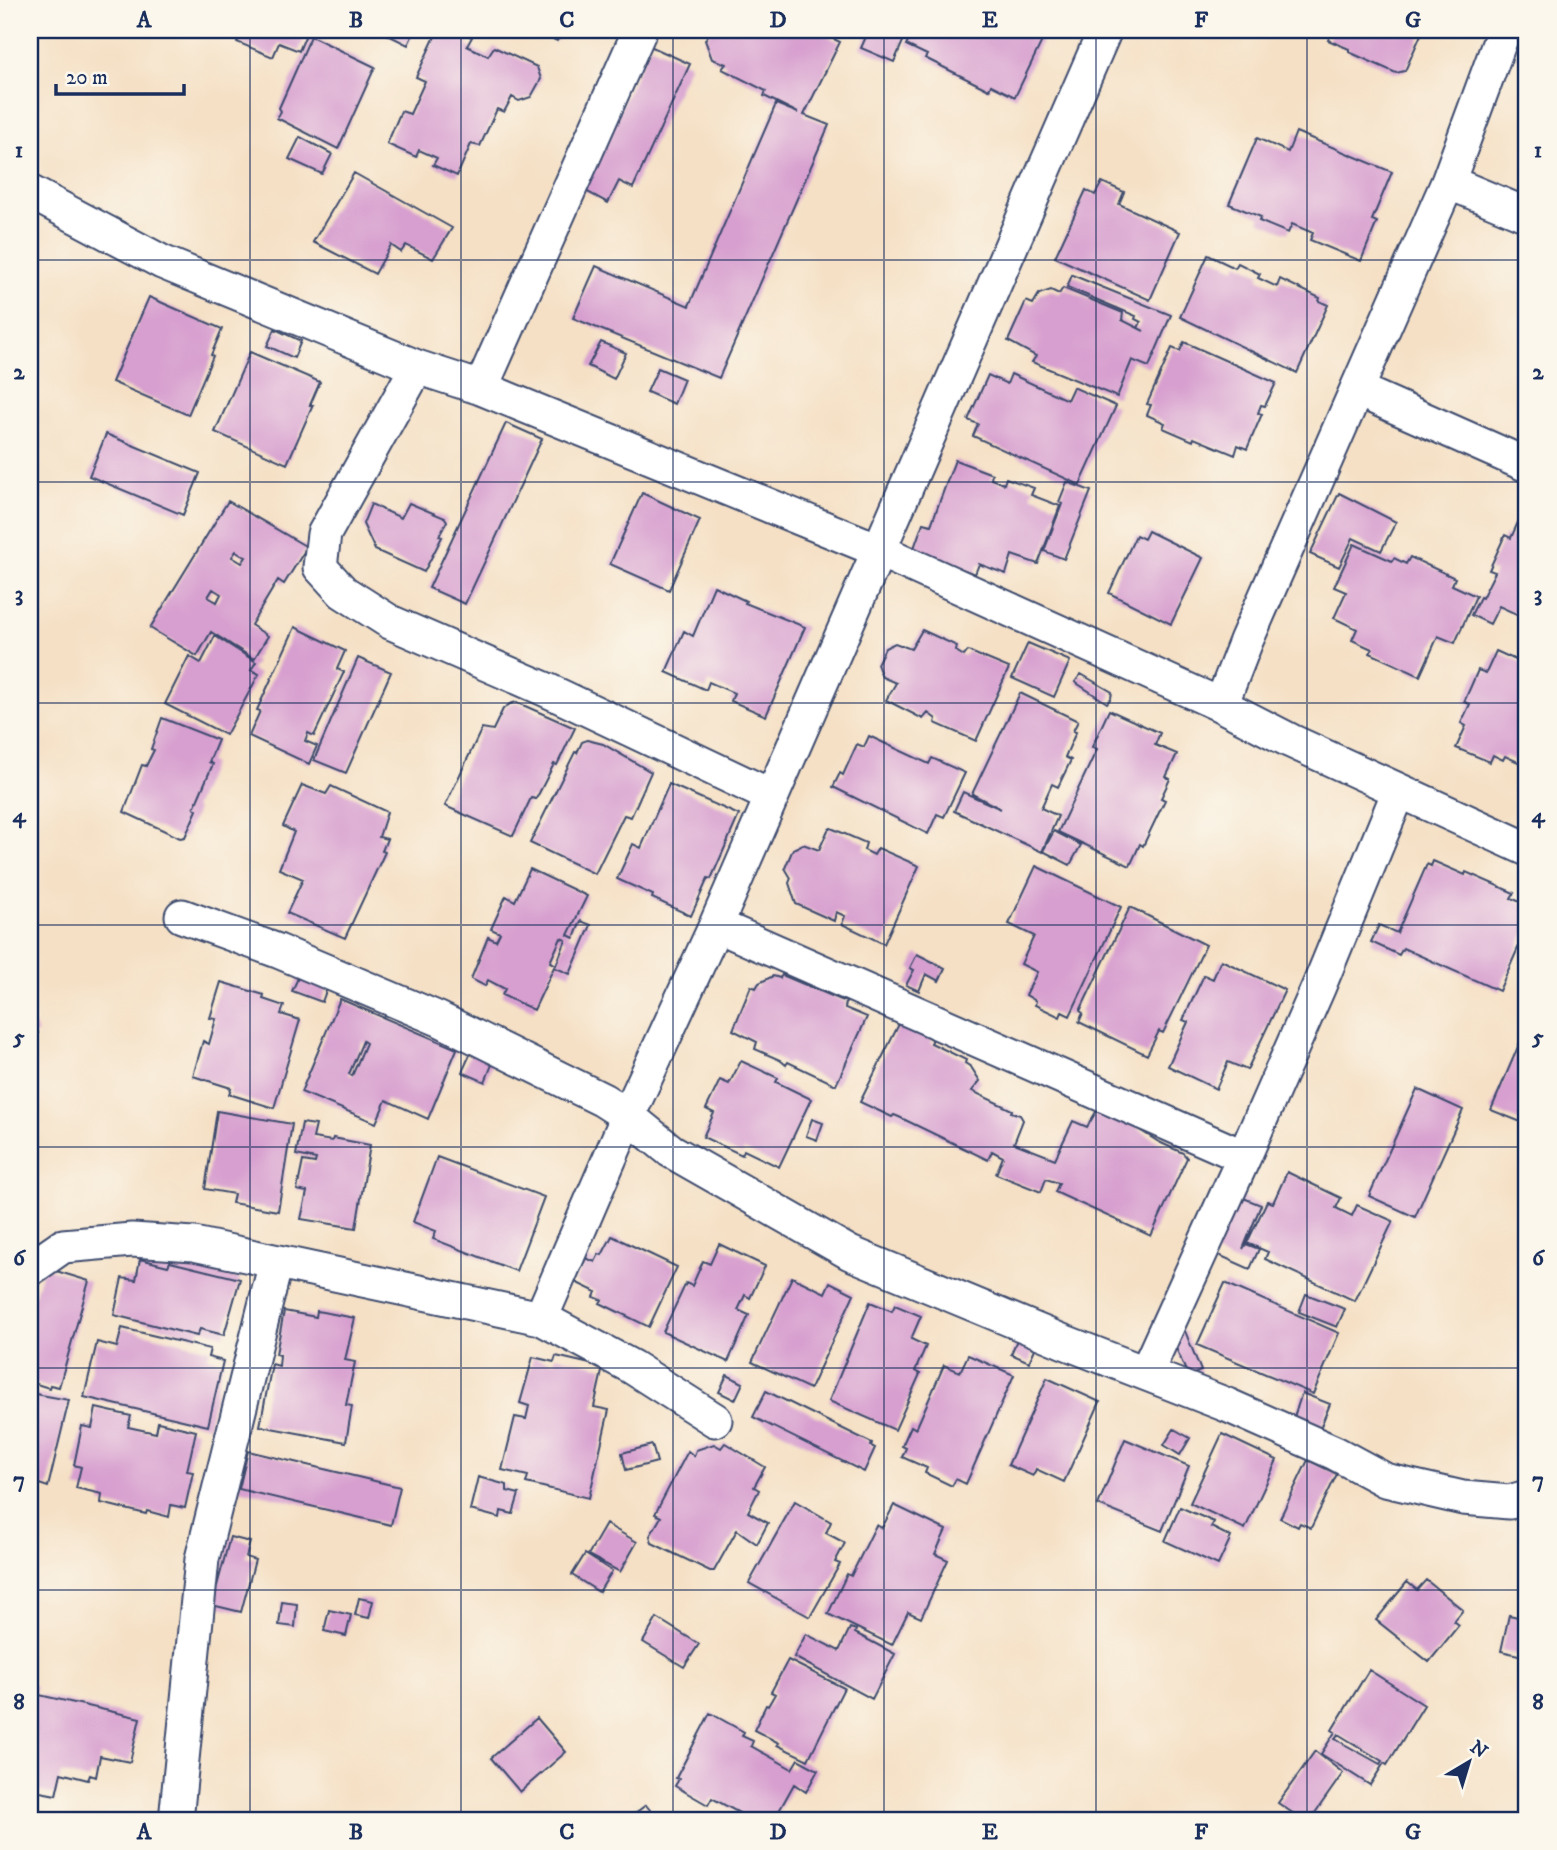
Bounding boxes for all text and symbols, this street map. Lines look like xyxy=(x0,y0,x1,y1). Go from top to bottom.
text: A xyxy=(136,6,153,35)
text: B xyxy=(349,6,363,35)
text: C xyxy=(559,6,575,35)
text: D xyxy=(769,6,787,35)
text: E xyxy=(982,6,998,35)
text: F xyxy=(1194,6,1209,35)
text: G xyxy=(1405,6,1421,35)
scale bar xyxy=(56,52,184,96)
text: 20 m xyxy=(66,65,108,91)
text: 1 xyxy=(15,136,23,165)
text: 1 xyxy=(1534,136,1542,165)
text: 2 xyxy=(13,358,25,387)
text: 2 xyxy=(1532,358,1544,387)
text: 3 xyxy=(15,580,23,609)
text: 3 xyxy=(1534,580,1542,609)
text: 4 xyxy=(12,801,27,830)
text: 4 xyxy=(1531,801,1546,830)
text: 5 xyxy=(12,1023,25,1052)
text: 5 xyxy=(1531,1023,1544,1052)
text: 6 xyxy=(13,1244,27,1273)
text: 6 xyxy=(1532,1244,1546,1273)
text: 7 xyxy=(13,1466,25,1495)
text: 7 xyxy=(1532,1466,1544,1495)
text: 8 xyxy=(13,1688,25,1717)
text: 8 xyxy=(1532,1688,1544,1717)
north arrow xyxy=(1434,1728,1504,1798)
text: N xyxy=(1465,1736,1492,1764)
text: A xyxy=(136,1818,153,1847)
text: B xyxy=(349,1818,363,1847)
text: C xyxy=(559,1818,575,1847)
text: D xyxy=(769,1818,787,1847)
text: E xyxy=(982,1818,998,1847)
text: F xyxy=(1194,1818,1209,1847)
text: G xyxy=(1405,1818,1421,1847)

